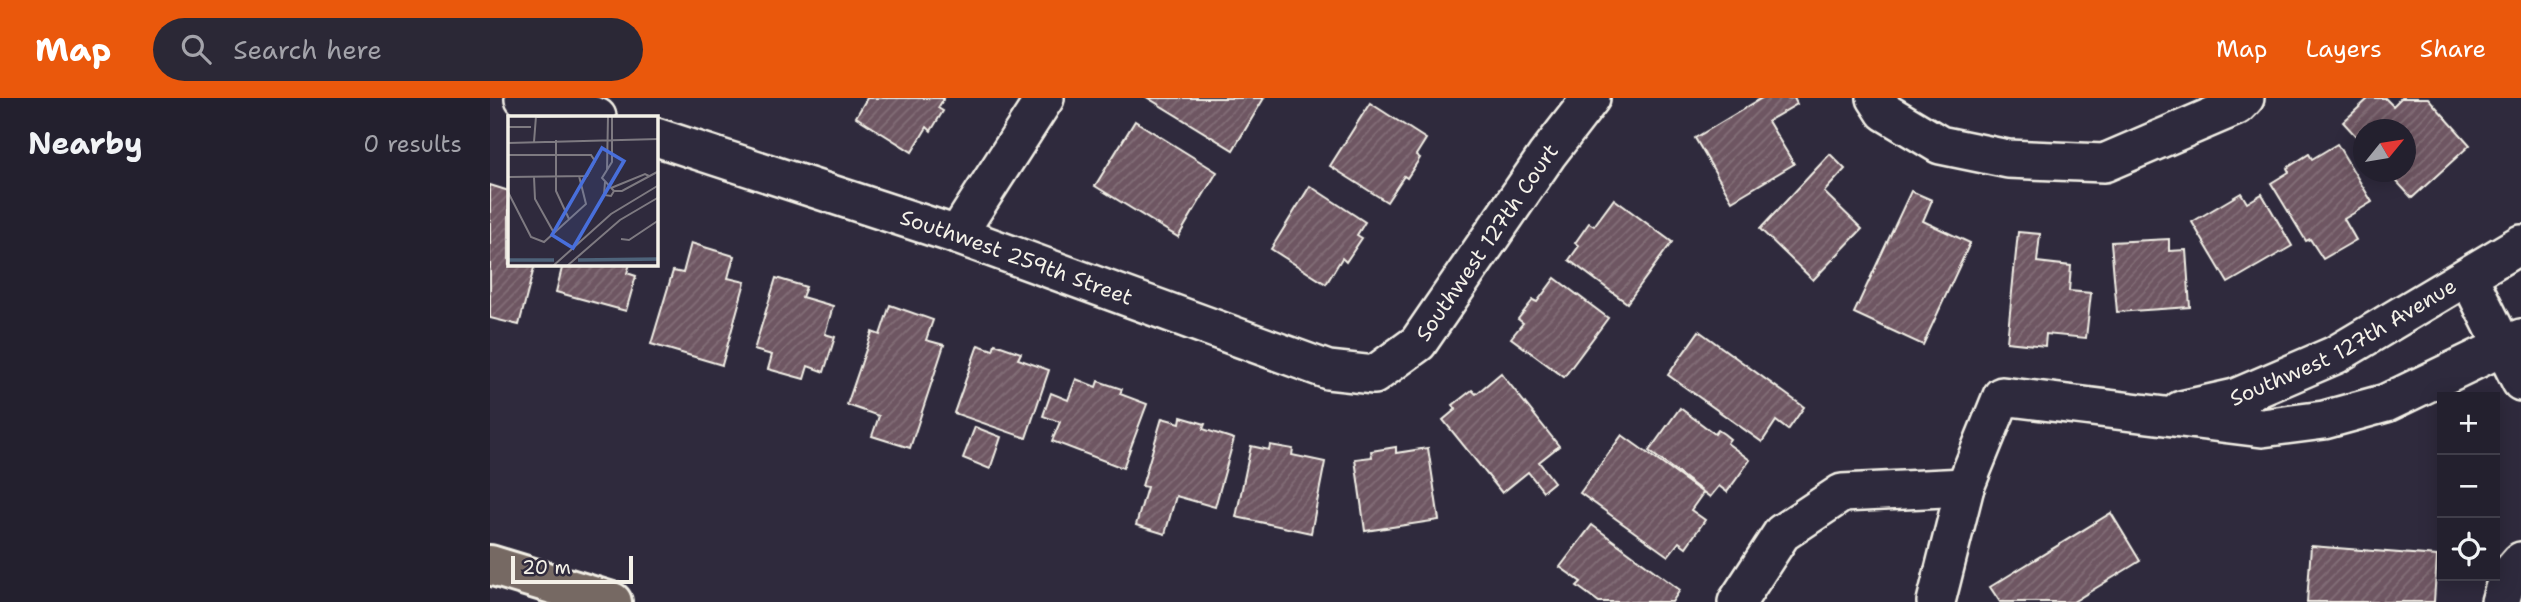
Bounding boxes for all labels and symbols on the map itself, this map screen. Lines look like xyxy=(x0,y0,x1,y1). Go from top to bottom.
inset map xyxy=(508,116,658,266)
north arrow xyxy=(2353,119,2416,182)
street label: Southwest 127th Court xyxy=(1409,138,1565,347)
street label: Southwest 259th Street xyxy=(896,203,1137,312)
street label: Southwest 127th Avenue xyxy=(2225,272,2461,413)
scale bar xyxy=(511,553,634,585)

